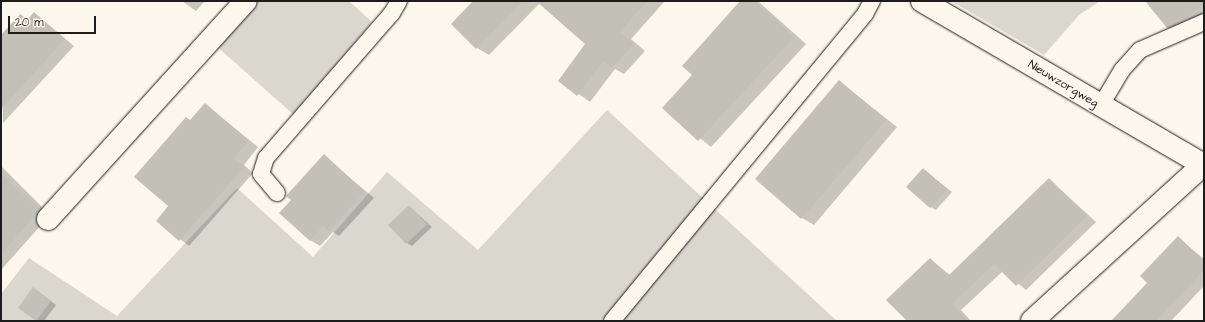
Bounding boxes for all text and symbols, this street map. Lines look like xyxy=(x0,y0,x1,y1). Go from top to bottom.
scale bar xyxy=(10,8,98,34)
text: 20 m xyxy=(15,14,44,31)
street label: Nieuwzorgweg xyxy=(1025,57,1101,111)

